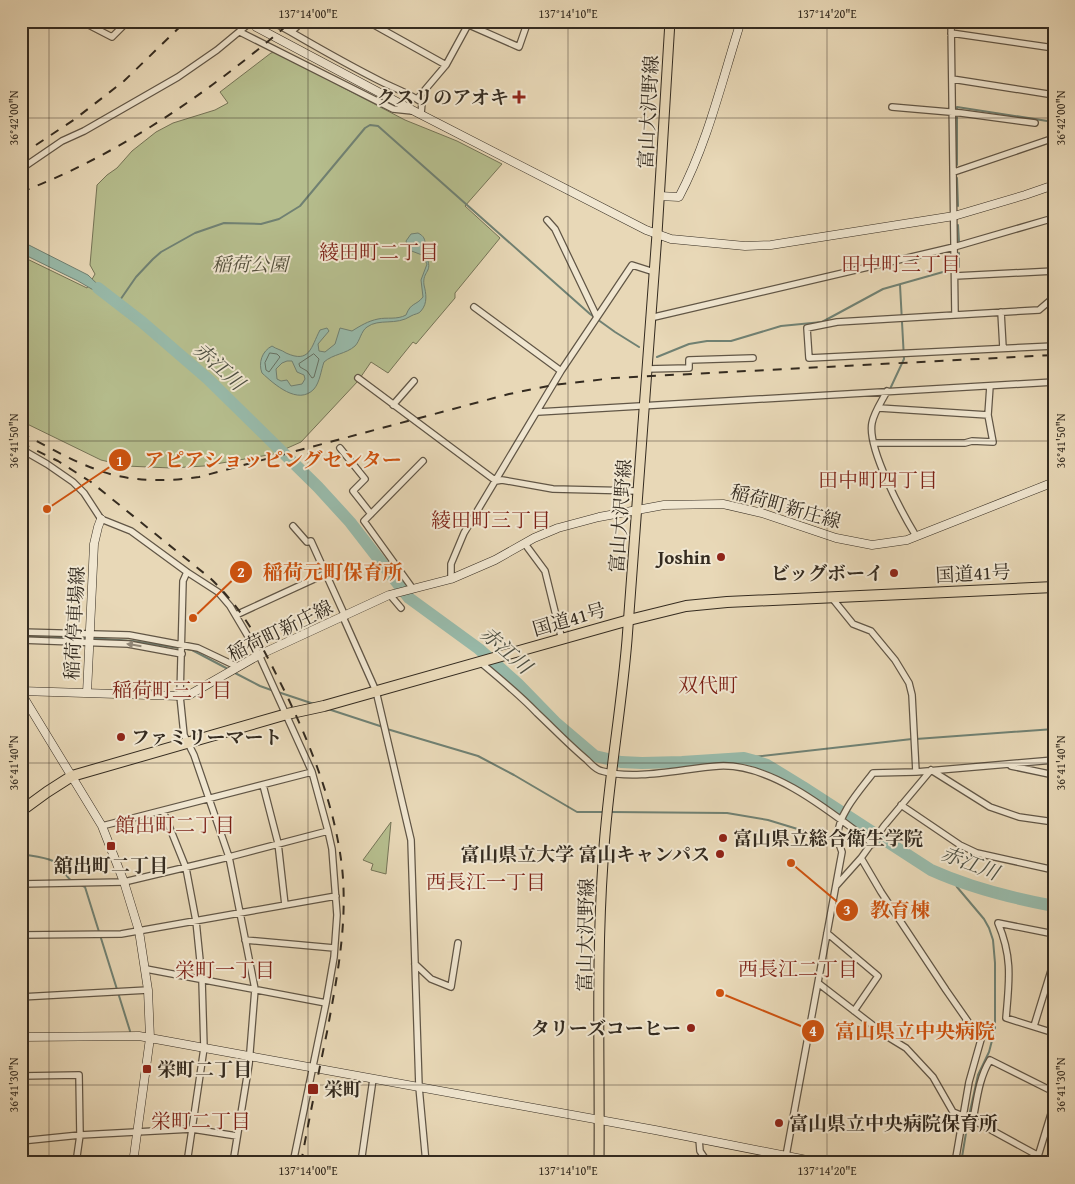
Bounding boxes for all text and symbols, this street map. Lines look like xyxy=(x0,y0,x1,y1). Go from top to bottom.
text: 137°14'00"E xyxy=(278,5,338,22)
text: 137°14'10"E xyxy=(538,5,598,22)
text: 137°14'20"E xyxy=(797,5,857,22)
street label: 富山大沢野線 xyxy=(631,54,665,170)
place label: クスリのアオキ xyxy=(376,83,509,111)
text: 36°42'00"N xyxy=(5,90,22,146)
text: 36°42'00"N xyxy=(1052,90,1069,146)
marker: クスリのアオキ xyxy=(513,91,525,103)
district label: 綾田町二丁目 xyxy=(319,237,439,266)
district label: 田中町三丁目 xyxy=(841,249,961,278)
park label: 稲荷公園 xyxy=(212,250,291,278)
water label: 赤江川 xyxy=(187,335,253,398)
text: 36°41'50"N xyxy=(5,413,22,469)
text: 36°41'50"N xyxy=(1052,413,1069,469)
callout: アピアショッピングセンター xyxy=(108,443,413,478)
text: アピアショッピングセンター xyxy=(144,445,402,474)
text: 1 xyxy=(116,450,124,471)
street label: 富山大沢野線 xyxy=(602,458,638,574)
district label: 田中町四丁目 xyxy=(818,465,938,494)
street label: 稲荷町新庄線 xyxy=(727,477,845,535)
district label: 綾田町三丁目 xyxy=(431,505,551,534)
place label: Joshin xyxy=(655,543,712,571)
marker: Joshin xyxy=(715,551,727,563)
callout: 稲荷元町保育所 xyxy=(228,554,413,589)
text: 稲荷元町保育所 xyxy=(263,557,403,586)
street label: 国道41号 xyxy=(935,557,1011,589)
place label: ビッグボーイ xyxy=(771,559,884,587)
text: 2 xyxy=(237,561,245,582)
street label: 稲荷停車場線 xyxy=(57,565,91,681)
marker: ビッグボーイ xyxy=(888,567,900,579)
street label: 稲荷町新庄線 xyxy=(223,592,337,668)
street label: 国道41号 xyxy=(529,595,609,643)
water label: 赤江川 xyxy=(474,619,540,682)
one-way arrow xyxy=(125,641,141,649)
district label: 双代町 xyxy=(678,670,738,699)
district label: 稲荷町三丁目 xyxy=(112,675,232,704)
place label: ファミリーマート xyxy=(131,723,283,751)
marker: ファミリーマート xyxy=(115,731,127,743)
text: 36°41'40"N xyxy=(5,735,22,791)
text: 36°41'40"N xyxy=(1052,735,1069,791)
district label: 館出町二丁目 xyxy=(115,810,235,839)
place label: 富山県立総合衛生学院 xyxy=(733,824,923,852)
marker: 富山県立総合衛生学院 xyxy=(717,832,729,844)
water label: 赤江川 xyxy=(937,838,1005,888)
marker: 舘出町二丁目 xyxy=(105,840,117,852)
place label: 富山県立大学 富山キャンパス xyxy=(460,840,710,868)
marker: 富山県立大学 富山キャンパス xyxy=(714,848,726,860)
place label: 舘出町二丁目 xyxy=(53,851,168,879)
district label: 西長江一丁目 xyxy=(426,867,546,896)
street label: 富山大沢野線 xyxy=(570,878,600,992)
callout: 教育棟 xyxy=(835,892,940,927)
text: 教育棟 xyxy=(870,895,930,924)
text: 3 xyxy=(843,899,851,920)
district label: 西長江二丁目 xyxy=(738,954,858,983)
district label: 栄町一丁目 xyxy=(175,955,275,984)
place label: タリーズコーヒー xyxy=(531,1014,681,1042)
callout: 富山県立中央病院 xyxy=(800,1014,1005,1049)
text: 富山県立中央病院 xyxy=(835,1016,995,1045)
text: 4 xyxy=(809,1020,817,1041)
marker: タリーズコーヒー xyxy=(685,1022,697,1034)
place label: 栄町二丁目 xyxy=(157,1055,252,1083)
text: 36°41'30"N xyxy=(5,1057,22,1113)
text: 36°41'30"N xyxy=(1052,1057,1069,1113)
marker: 栄町二丁目 xyxy=(141,1063,153,1075)
place label: 栄町 xyxy=(324,1075,362,1103)
marker: 栄町 xyxy=(306,1082,320,1096)
district label: 栄町二丁目 xyxy=(151,1106,251,1135)
place label: 富山県立中央病院保育所 xyxy=(789,1109,998,1137)
marker: 富山県立中央病院保育所 xyxy=(773,1117,785,1129)
text: 137°14'00"E xyxy=(278,1162,338,1179)
text: 137°14'10"E xyxy=(538,1162,598,1179)
text: 137°14'20"E xyxy=(797,1162,857,1179)

